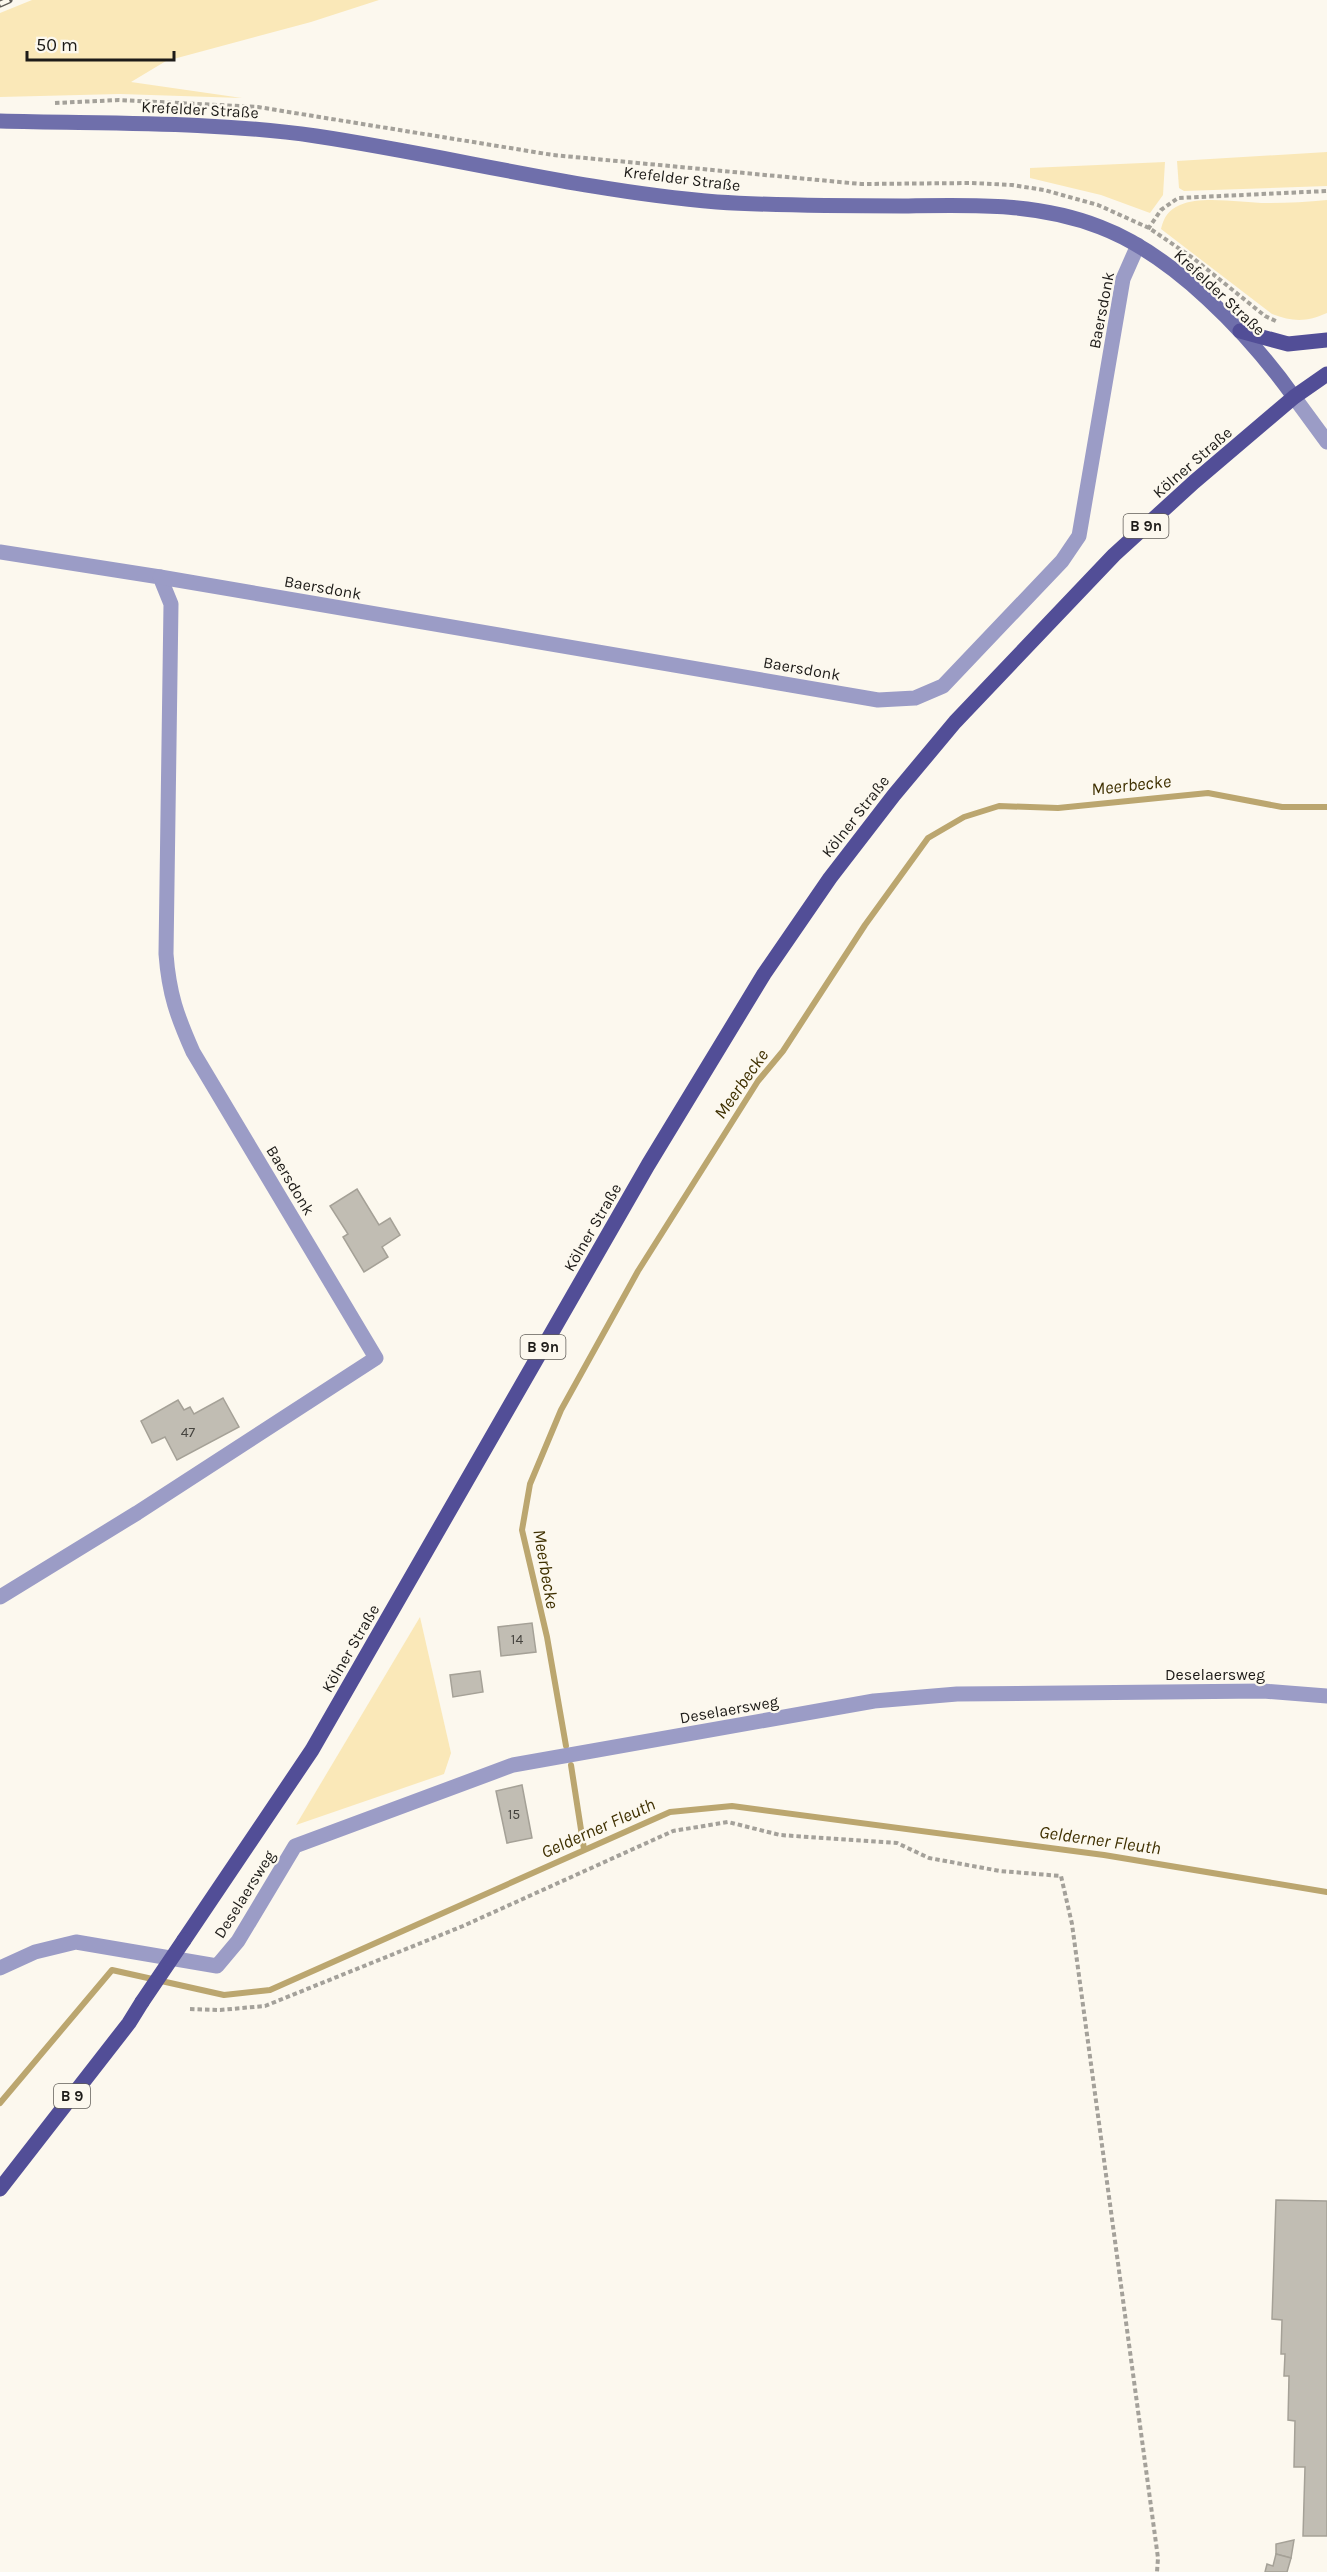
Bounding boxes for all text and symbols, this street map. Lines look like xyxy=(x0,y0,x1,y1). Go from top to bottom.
scale bar xyxy=(27,24,174,62)
text: 50 m xyxy=(36,34,78,56)
street label: Krefelder Straße xyxy=(141,97,259,122)
street label: Krefelder Straße xyxy=(622,162,741,195)
street label: Krefelder Straße xyxy=(1170,245,1269,339)
street label: Baersdonk xyxy=(1085,270,1118,350)
street label: Kölner Straße xyxy=(1149,423,1236,502)
road number: B 9n xyxy=(1124,514,1168,538)
street label: Baersdonk xyxy=(283,571,363,604)
street label: Baersdonk xyxy=(762,652,842,685)
water label: Meerbecke xyxy=(1090,770,1172,800)
street label: Kölner Straße xyxy=(818,772,893,861)
water label: Meerbecke xyxy=(709,1045,773,1123)
street label: Baersdonk xyxy=(262,1142,319,1219)
street label: Kölner Straße xyxy=(560,1180,625,1275)
road number: B 9n xyxy=(520,1335,566,1359)
house number: 47 xyxy=(181,1424,196,1441)
water label: Meerbecke xyxy=(528,1528,564,1610)
street label: Kölner Straße xyxy=(318,1601,383,1696)
house number: 14 xyxy=(511,1631,523,1648)
street label: Deselaersweg xyxy=(1165,1665,1265,1684)
street label: Deselaersweg xyxy=(678,1691,780,1728)
water label: Gelderner Fleuth xyxy=(538,1793,658,1863)
house number: 15 xyxy=(508,1806,520,1823)
water label: Gelderner Fleuth xyxy=(1038,1821,1162,1859)
street label: Deselaersweg xyxy=(210,1847,279,1942)
road number: B 9 xyxy=(54,2084,90,2108)

